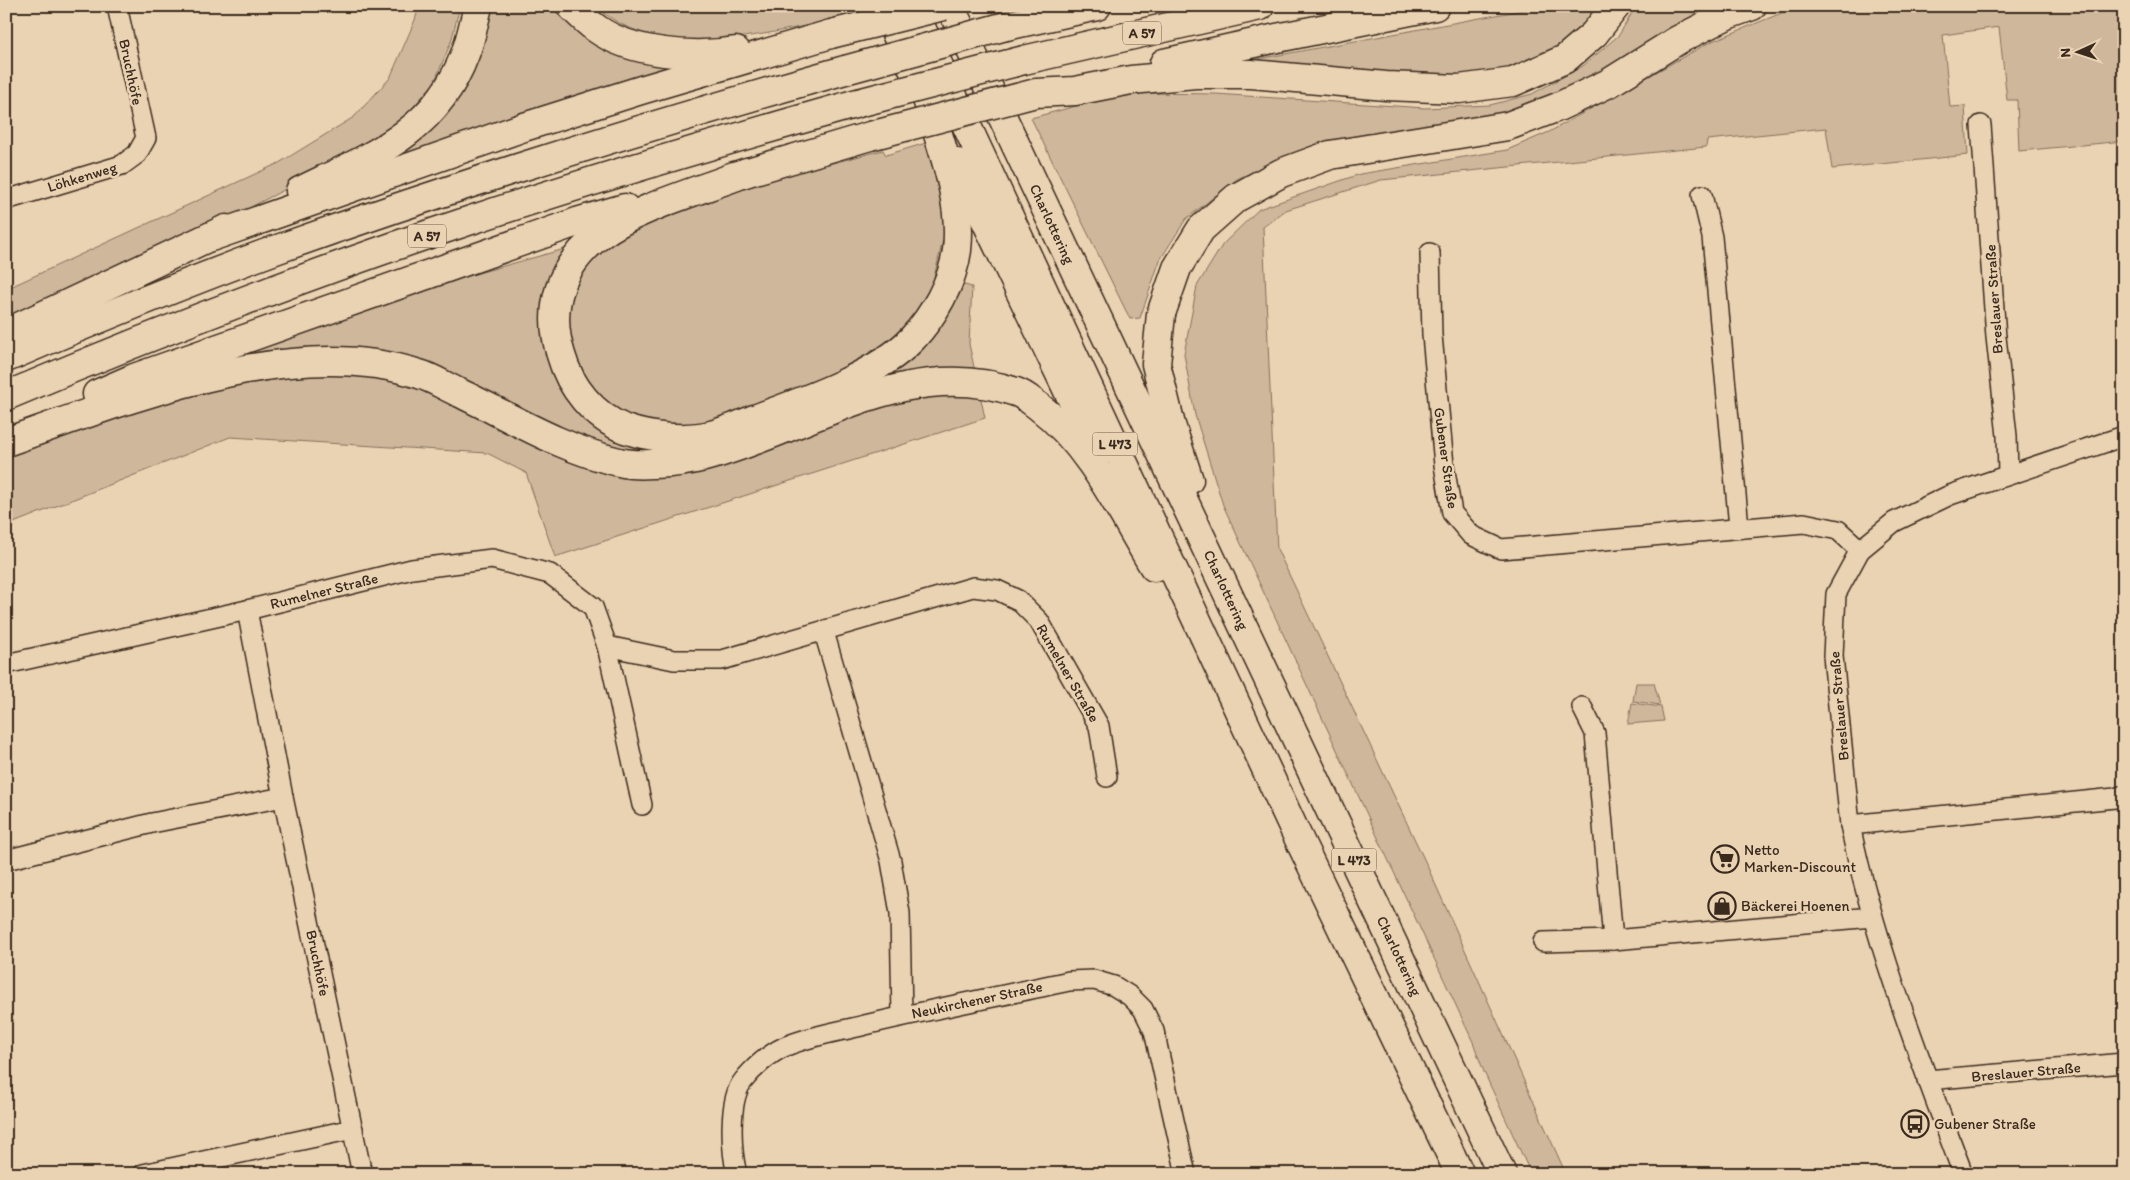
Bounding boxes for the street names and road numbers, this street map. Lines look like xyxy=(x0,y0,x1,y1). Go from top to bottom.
road number: A 57 xyxy=(1123,22,1161,44)
street label: Bruchhöfe xyxy=(115,37,147,107)
street label: Löhkenweg xyxy=(45,158,119,196)
street label: Charlottering xyxy=(1026,181,1079,267)
road number: A 57 xyxy=(408,225,446,248)
street label: Breslauer Straße xyxy=(1981,244,2007,354)
street label: Gubener Straße xyxy=(1430,406,1462,510)
road number: L 473 xyxy=(1092,432,1138,456)
street label: Charlottering xyxy=(1200,547,1253,633)
street label: Rumelner Straße xyxy=(268,569,380,613)
street label: Rumelner Straße xyxy=(1033,621,1103,725)
street label: Breslauer Straße xyxy=(1825,651,1853,761)
road number: L 473 xyxy=(1332,848,1376,872)
street label: Charlottering xyxy=(1373,913,1426,999)
street label: Bruchhöfe xyxy=(302,928,334,998)
street label: Neukirchener Straße xyxy=(910,977,1044,1023)
street label: Breslauer Straße xyxy=(1971,1058,2081,1086)

